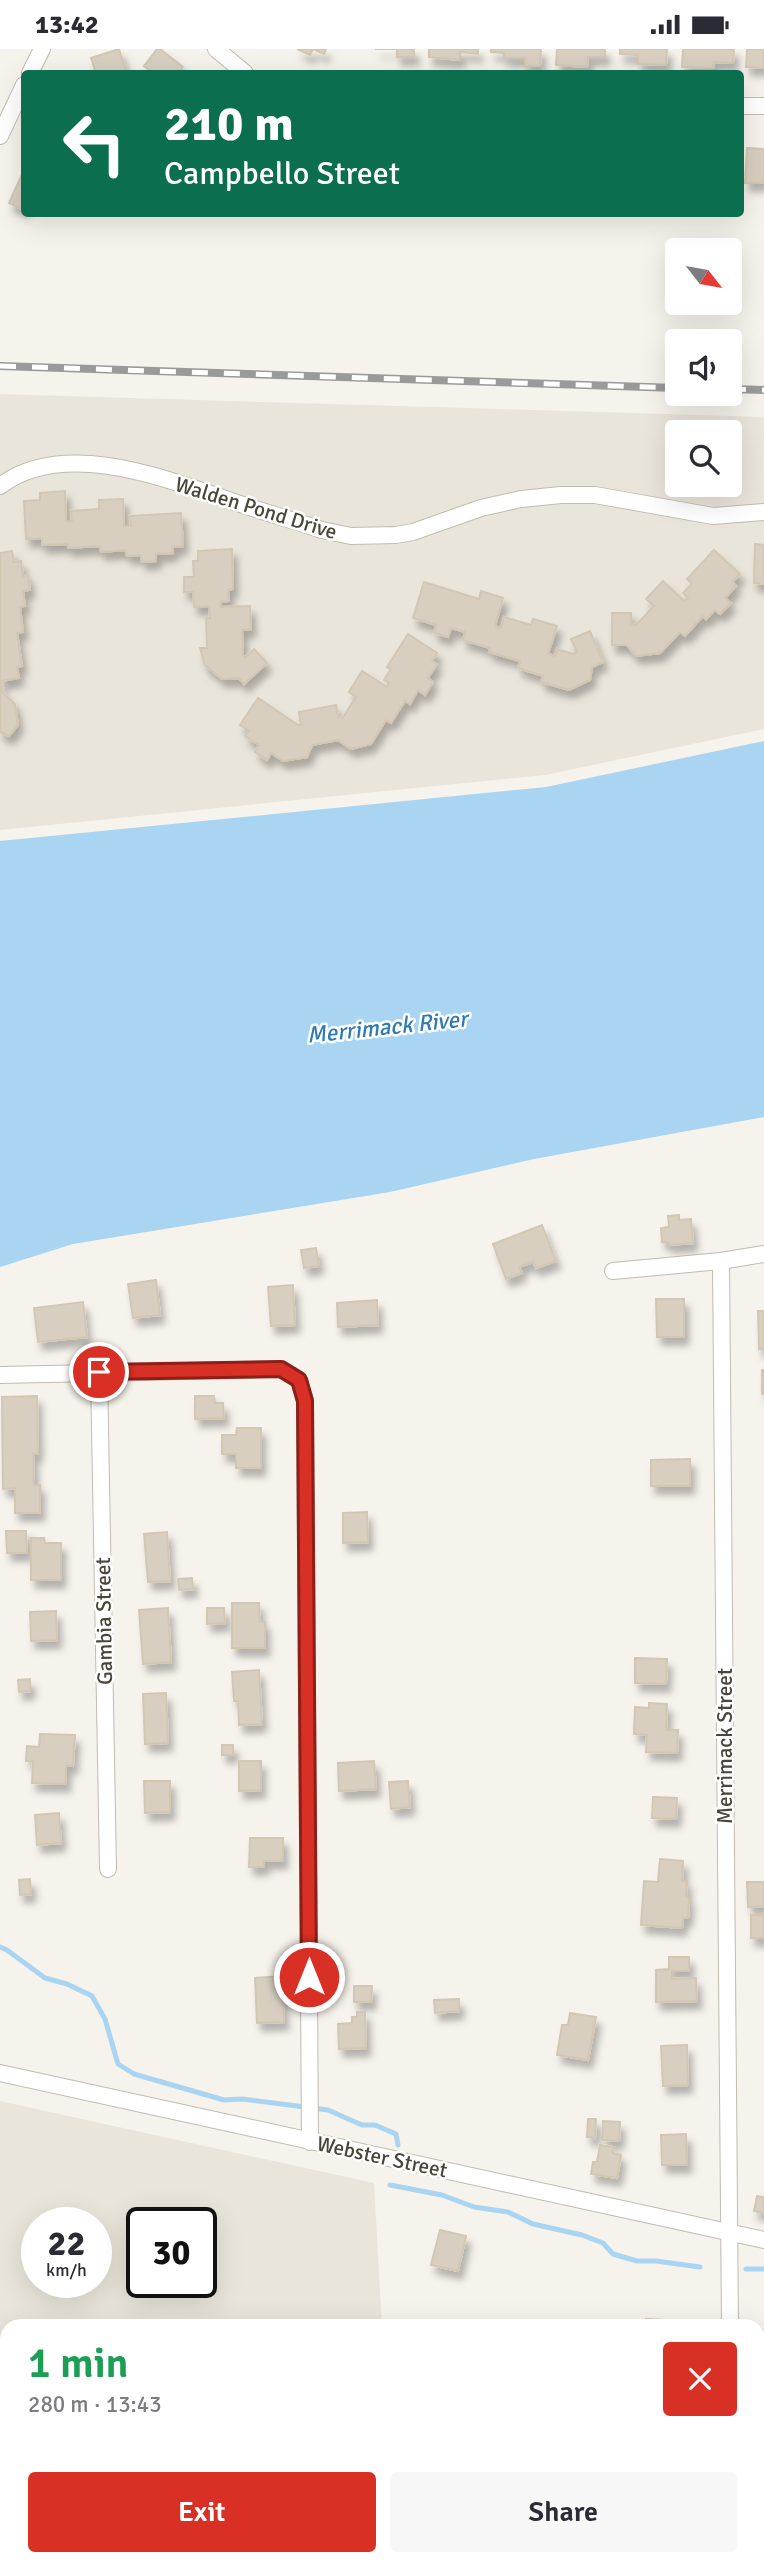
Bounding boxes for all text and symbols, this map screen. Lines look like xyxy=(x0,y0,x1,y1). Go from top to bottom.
text: 13:42 xyxy=(35,9,99,41)
text: 210 m xyxy=(164,94,294,154)
icon: left xyxy=(49,98,140,189)
text: Campbello Street xyxy=(164,154,400,193)
north arrow xyxy=(665,238,742,315)
map controls xyxy=(665,238,742,497)
button: sound xyxy=(665,329,742,406)
button: search xyxy=(665,420,742,497)
street label: Walden Pond Drive xyxy=(172,471,340,545)
water label: Merrimack River xyxy=(305,1004,472,1050)
pin xyxy=(69,1342,129,1402)
icon: arrive xyxy=(80,1353,118,1391)
street label: Gambia Street xyxy=(90,1557,118,1685)
street label: Merrimack Street xyxy=(712,1668,738,1824)
position arrow xyxy=(272,1940,346,2014)
street label: Webster Street xyxy=(314,2131,450,2183)
speed limit sign: 30 xyxy=(126,2207,217,2298)
text: 22 xyxy=(48,2222,85,2265)
text: km/h xyxy=(46,2259,87,2281)
text: 1 min xyxy=(28,2338,129,2389)
button: close xyxy=(663,2342,737,2416)
text: 280 m · 13:43 xyxy=(28,2390,162,2419)
button: Exit xyxy=(28,2472,376,2552)
button: Share xyxy=(390,2472,737,2552)

